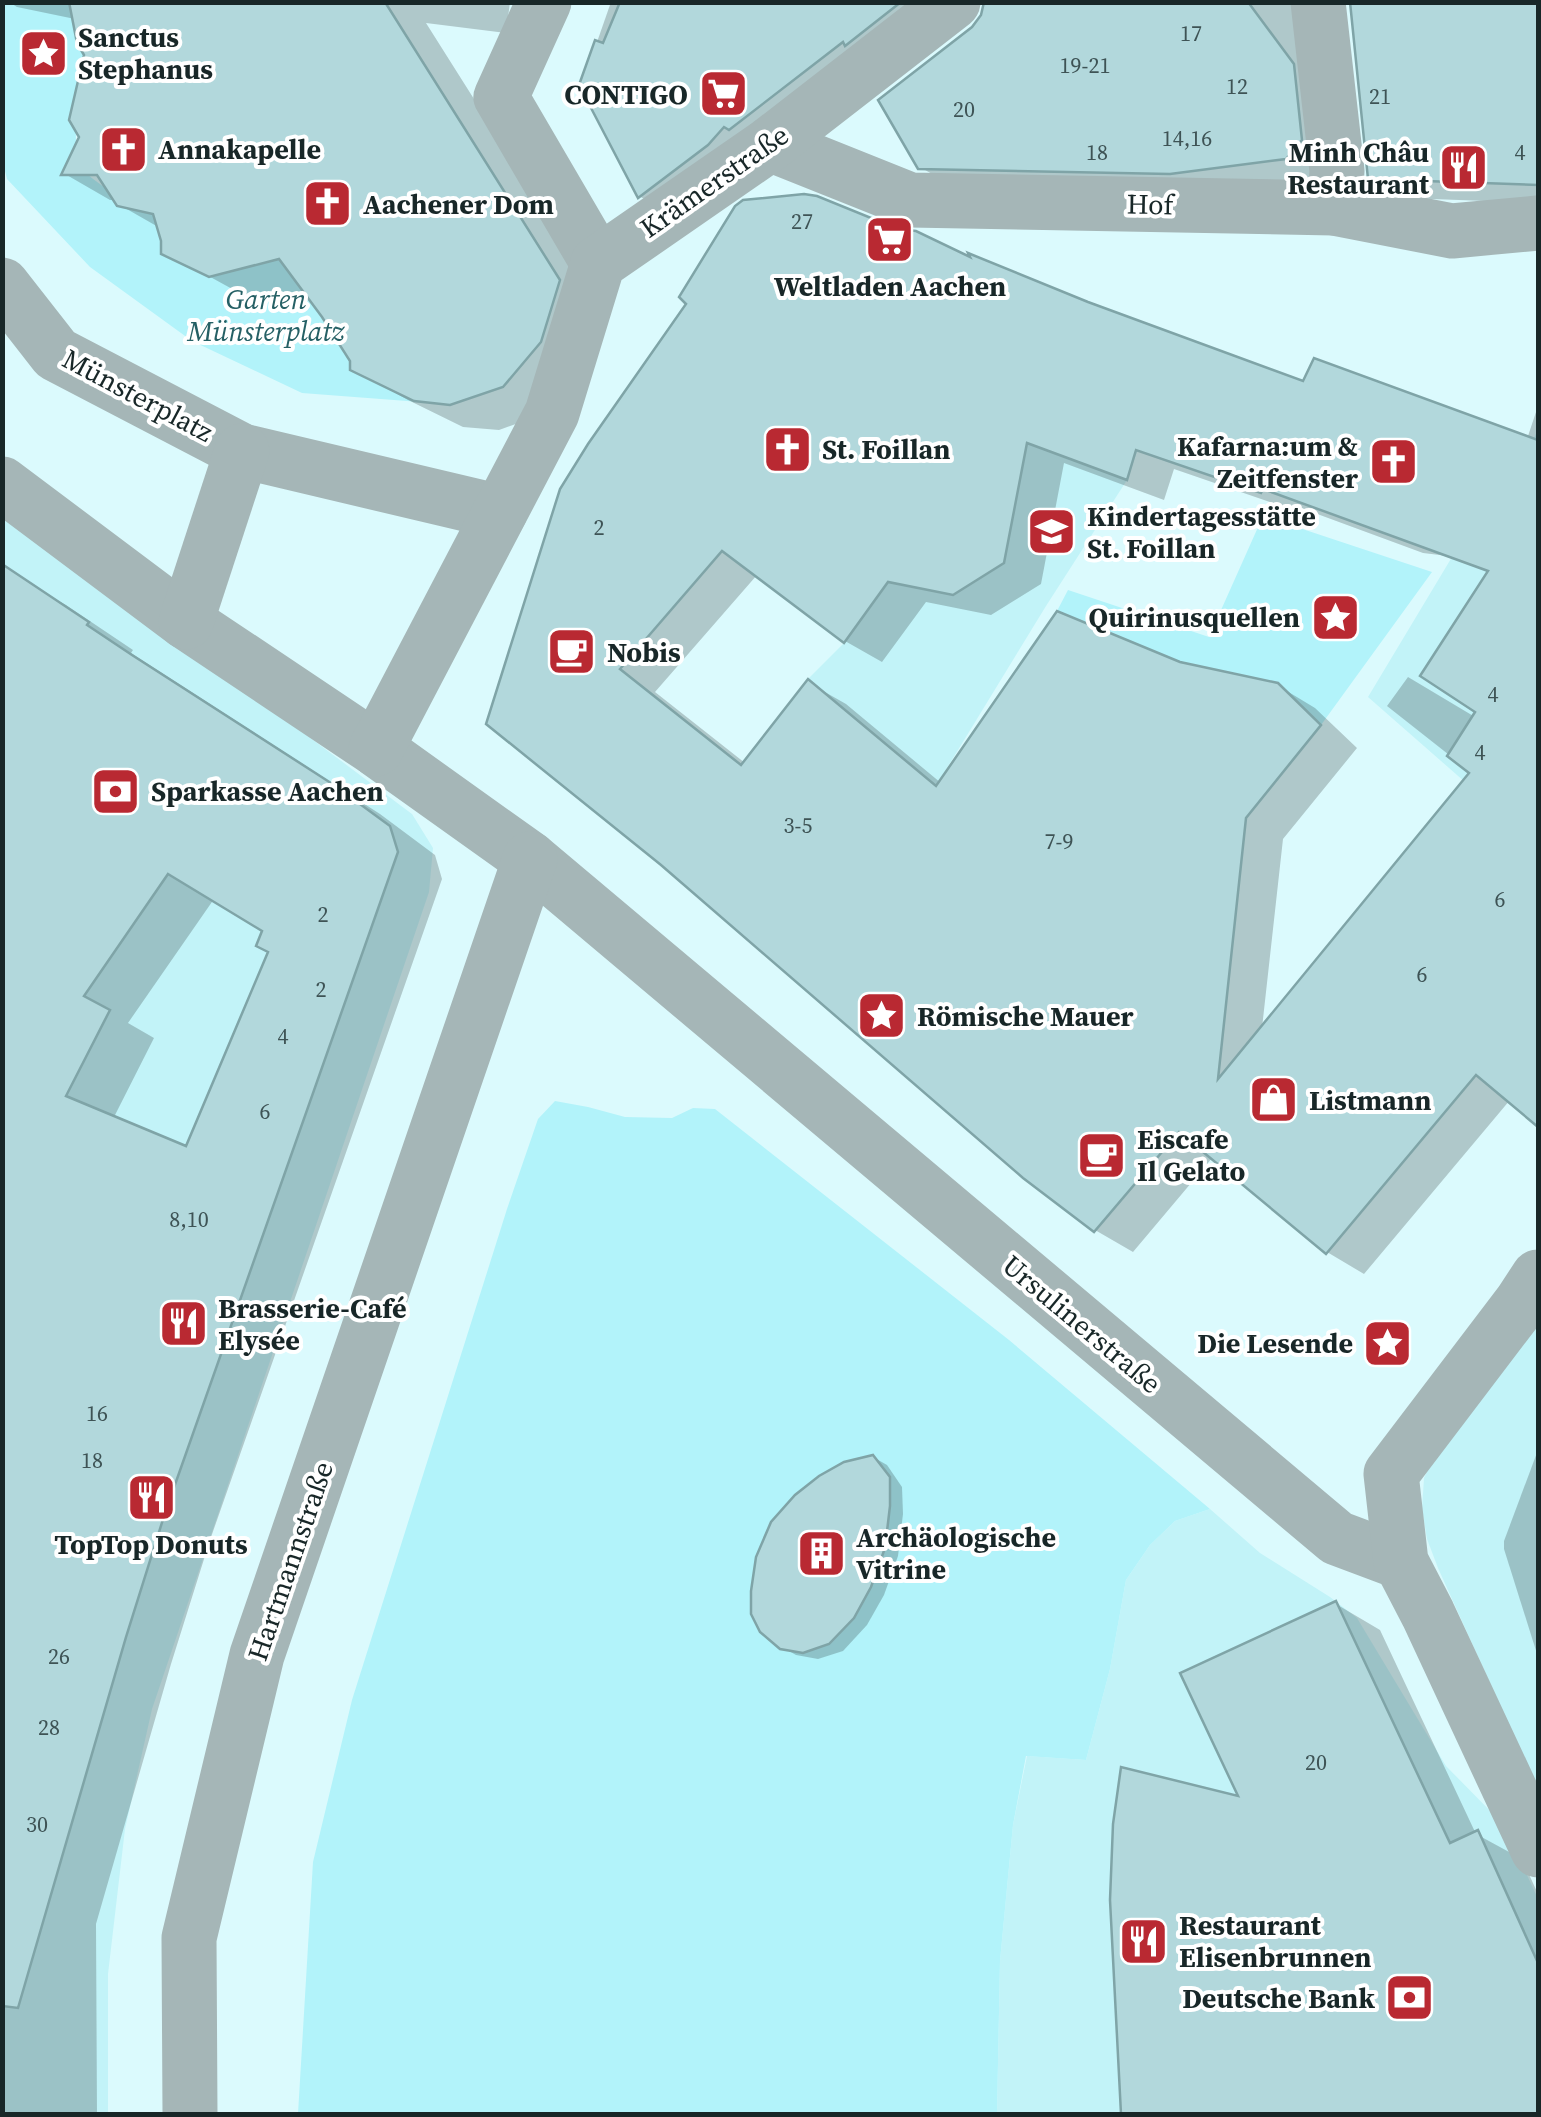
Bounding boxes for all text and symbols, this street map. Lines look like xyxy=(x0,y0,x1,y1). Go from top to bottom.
place label: Sanctus Stephanus xyxy=(78,18,213,88)
house number: 17 xyxy=(1180,18,1202,48)
place icon: Sanctus Stephanus xyxy=(17,27,69,79)
house number: 19-21 xyxy=(1060,50,1110,80)
supermarket icon: CONTIGO xyxy=(697,68,749,120)
house number: 12 xyxy=(1226,71,1248,101)
place label: CONTIGO xyxy=(564,75,688,113)
house number: 21 xyxy=(1369,81,1391,111)
house number: 20 xyxy=(953,94,975,124)
street label: Krämerstraße xyxy=(632,116,796,246)
church icon: Annakapelle xyxy=(97,123,149,175)
house number: 14,16 xyxy=(1162,123,1212,153)
place label: Annakapelle xyxy=(158,130,321,168)
place label: Minh Châu Restaurant xyxy=(1287,133,1430,203)
house number: 18 xyxy=(1086,137,1108,167)
house number: 4 xyxy=(1514,137,1526,167)
restaurant icon: Minh Châu Restaurant xyxy=(1438,142,1490,194)
church icon: Aachener Dom xyxy=(302,178,354,230)
place label: Aachener Dom xyxy=(363,185,554,223)
street label: Hof xyxy=(1126,185,1176,223)
house number: 27 xyxy=(791,206,813,236)
supermarket icon: Weltladen Aachen xyxy=(864,213,916,265)
place label: Weltladen Aachen xyxy=(774,267,1006,305)
park label: Garten Münsterplatz xyxy=(187,280,346,350)
street label: Münsterplatz xyxy=(56,339,220,451)
church icon: St. Foillan xyxy=(761,423,813,475)
place label: Kafarna:um & Zeitfenster xyxy=(1177,427,1358,497)
place label: St. Foillan xyxy=(822,430,951,468)
church icon: Kafarna:um & Zeitfenster xyxy=(1367,436,1419,488)
place label: Kindertagesstätte St. Foillan xyxy=(1087,497,1316,567)
school or university icon: Kindertagesstätte St. Foillan xyxy=(1026,506,1078,558)
house number: 2 xyxy=(593,512,605,542)
place icon: Quirinusquellen xyxy=(1309,591,1361,643)
place label: Quirinusquellen xyxy=(1089,598,1300,636)
cafe icon: Nobis xyxy=(546,626,598,678)
place label: Nobis xyxy=(607,633,681,671)
house number: 4 xyxy=(1487,679,1499,709)
house number: 4 xyxy=(1474,737,1486,767)
bank icon: Sparkasse Aachen xyxy=(90,765,142,817)
place label: Sparkasse Aachen xyxy=(151,772,384,810)
house number: 3-5 xyxy=(784,810,812,840)
house number: 7-9 xyxy=(1045,826,1073,856)
house number: 6 xyxy=(1494,884,1506,914)
house number: 2 xyxy=(317,899,329,929)
house number: 6 xyxy=(1416,959,1428,989)
house number: 2 xyxy=(315,974,327,1004)
place icon: Römische Mauer xyxy=(856,990,908,1042)
place label: Römische Mauer xyxy=(917,997,1134,1035)
house number: 4 xyxy=(277,1021,289,1051)
shop icon: Listmann xyxy=(1248,1074,1300,1126)
place label: Listmann xyxy=(1309,1081,1431,1119)
house number: 6 xyxy=(259,1096,271,1126)
place label: Eiscafe Il Gelato xyxy=(1137,1120,1245,1190)
cafe icon: Eiscafe Il Gelato xyxy=(1076,1129,1128,1181)
house number: 8,10 xyxy=(169,1204,209,1234)
street label: Ursulinerstraße xyxy=(994,1246,1170,1402)
place label: Brasserie-Café Elysée xyxy=(218,1289,407,1359)
restaurant icon: Brasserie-Café Elysée xyxy=(157,1298,209,1350)
place icon: Die Lesende xyxy=(1362,1317,1414,1369)
place label: Die Lesende xyxy=(1197,1324,1353,1362)
house number: 16 xyxy=(86,1398,108,1428)
house number: 18 xyxy=(81,1445,103,1475)
street label: Hartmannstraße xyxy=(238,1456,342,1666)
restaurant icon: TopTop Donuts xyxy=(125,1471,177,1523)
place label: Archäologische Vitrine xyxy=(856,1518,1056,1588)
place label: TopTop Donuts xyxy=(54,1525,248,1563)
building icon: Archäologische Vitrine xyxy=(795,1527,847,1579)
house number: 26 xyxy=(48,1641,70,1671)
house number: 28 xyxy=(38,1712,60,1742)
house number: 20 xyxy=(1305,1747,1327,1777)
house number: 30 xyxy=(26,1809,48,1839)
place label: Restaurant Elisenbrunnen xyxy=(1179,1906,1372,1976)
restaurant icon: Restaurant Elisenbrunnen xyxy=(1118,1915,1170,1967)
bank icon: Deutsche Bank xyxy=(1384,1972,1436,2024)
place label: Deutsche Bank xyxy=(1182,1979,1375,2017)

